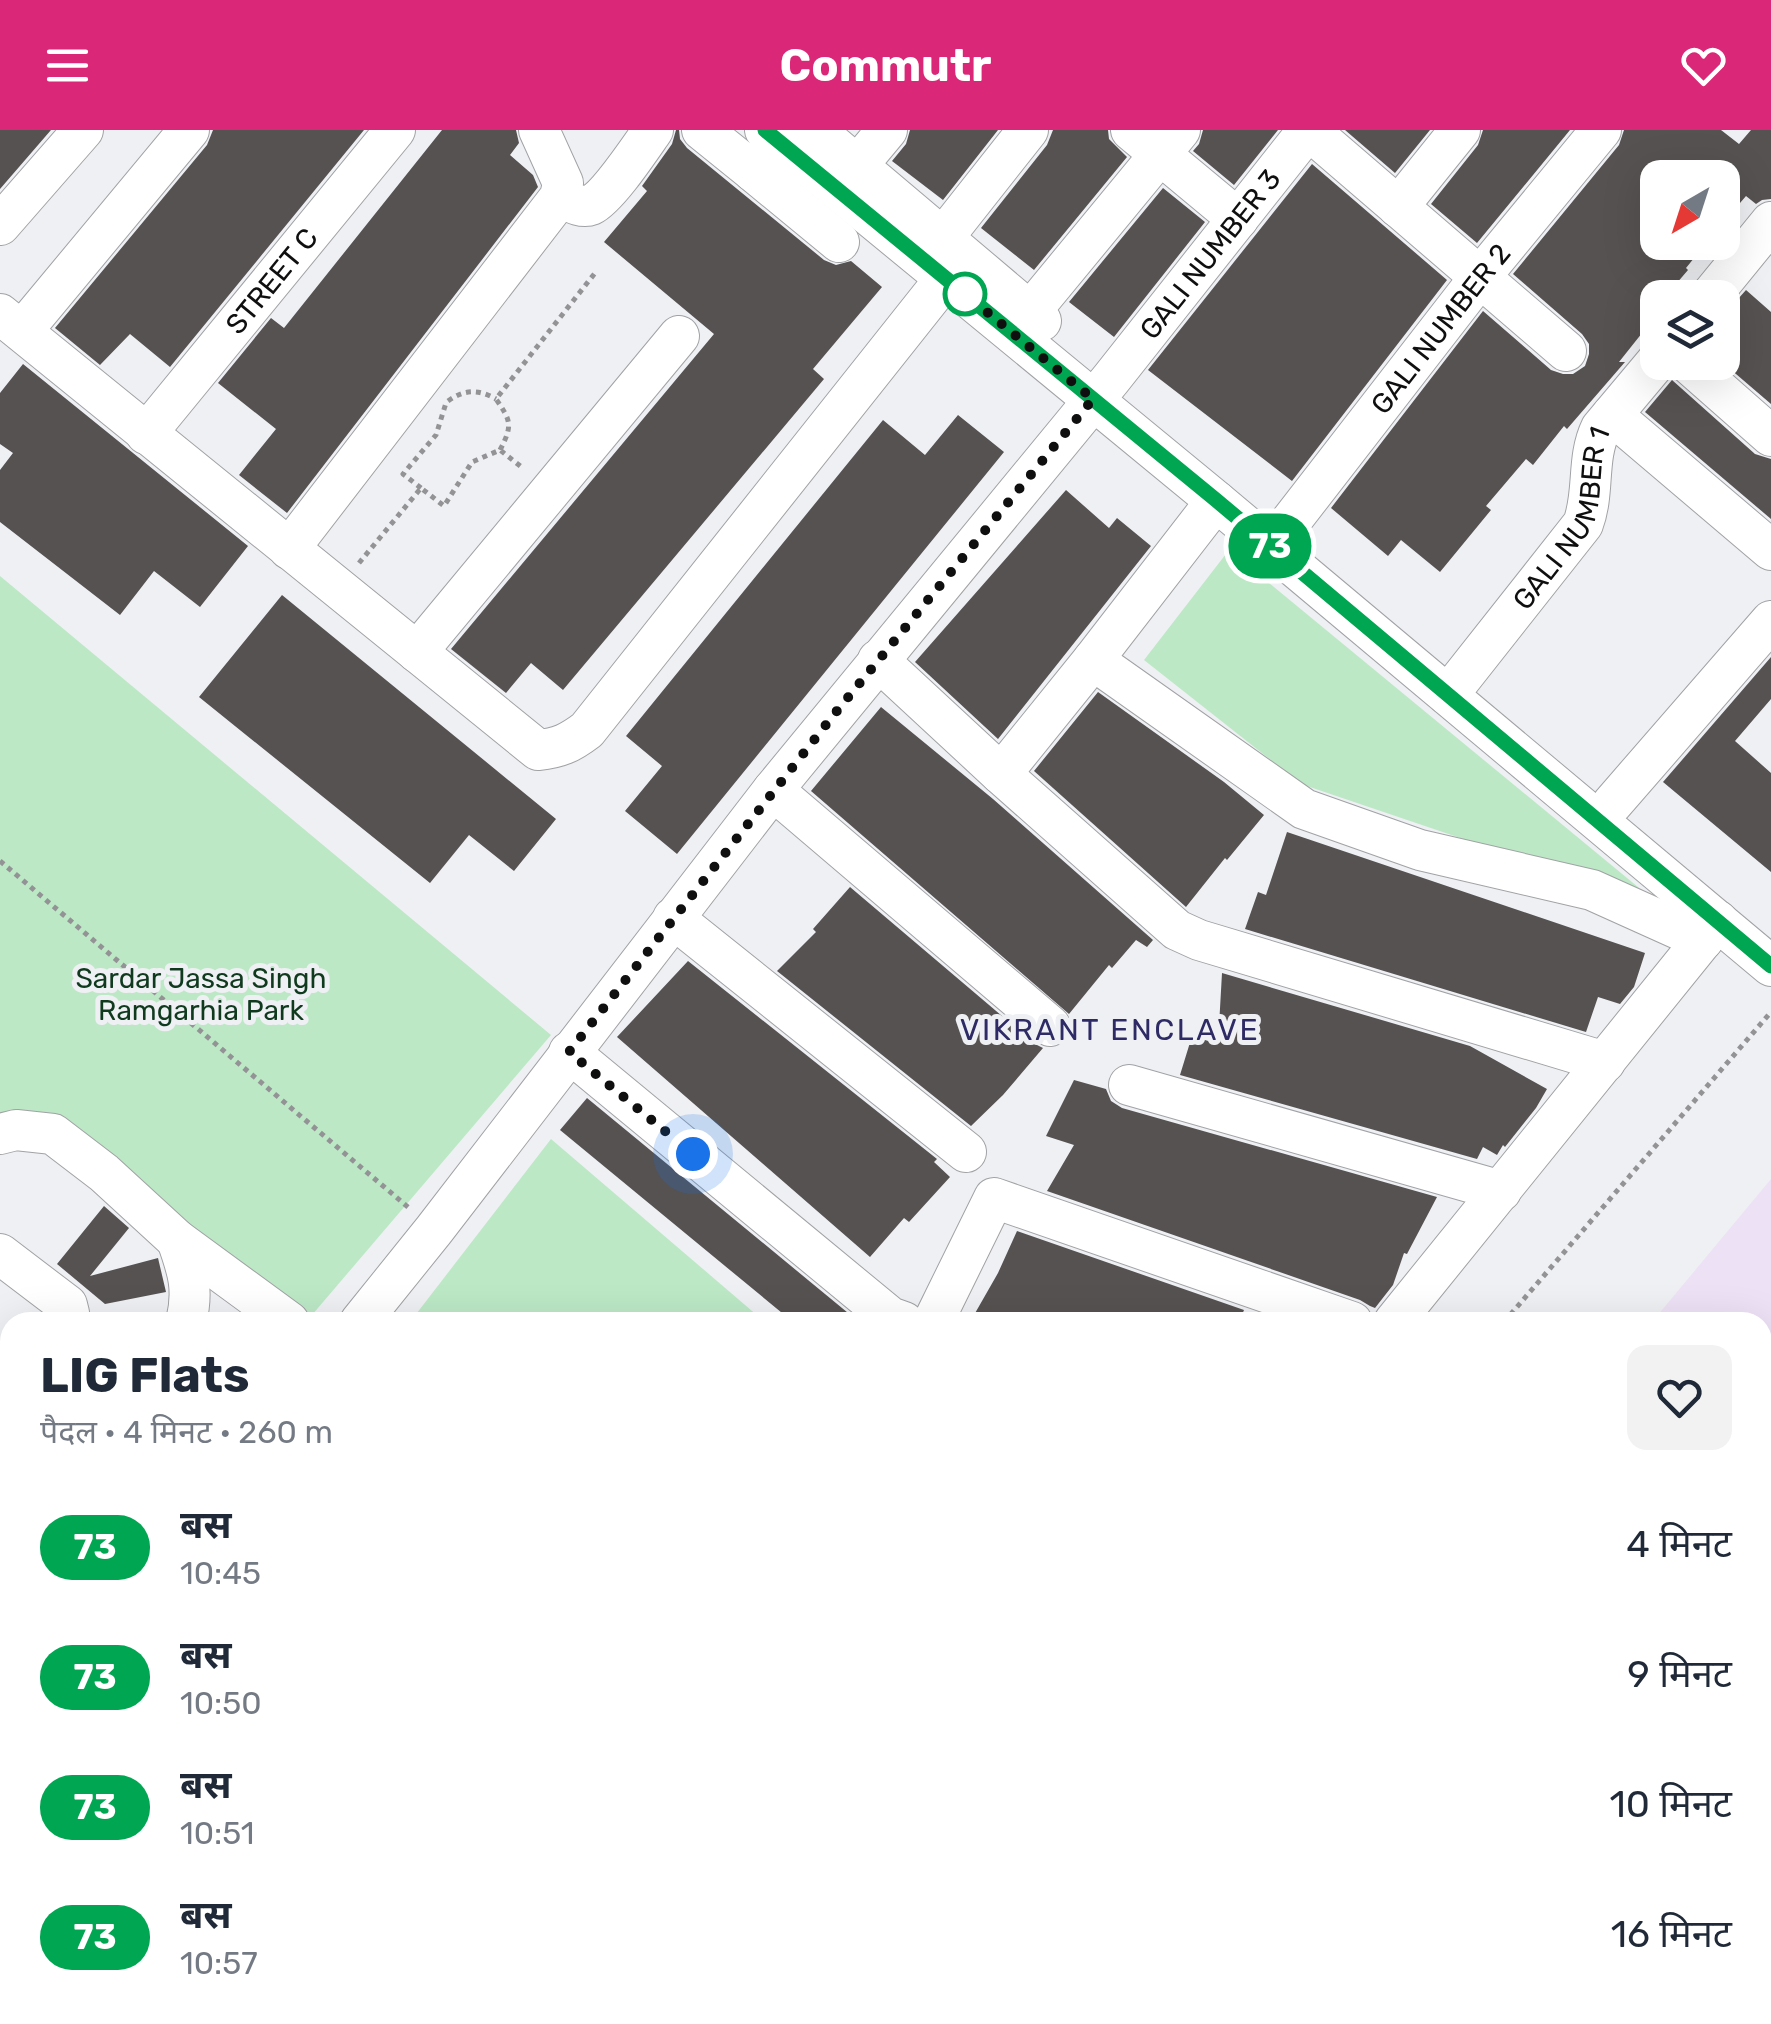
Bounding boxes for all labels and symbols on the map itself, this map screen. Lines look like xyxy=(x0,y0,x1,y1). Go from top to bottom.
north arrow xyxy=(1640,160,1740,260)
street label: GALI NUMBER 3 xyxy=(1133,163,1287,346)
street label: STREET C xyxy=(219,222,325,341)
street label: GALI NUMBER 2 xyxy=(1364,237,1517,420)
unlabelled marker xyxy=(944,273,986,315)
street label: GALI NUMBER 1 xyxy=(1506,422,1617,616)
line badge: 73 xyxy=(1225,514,1315,578)
park label: Sardar Jassa Singh Ramgarhia Park xyxy=(75,962,327,1027)
district label: VIKRANT ENCLAVE xyxy=(960,1012,1260,1048)
your location xyxy=(668,1129,718,1179)

